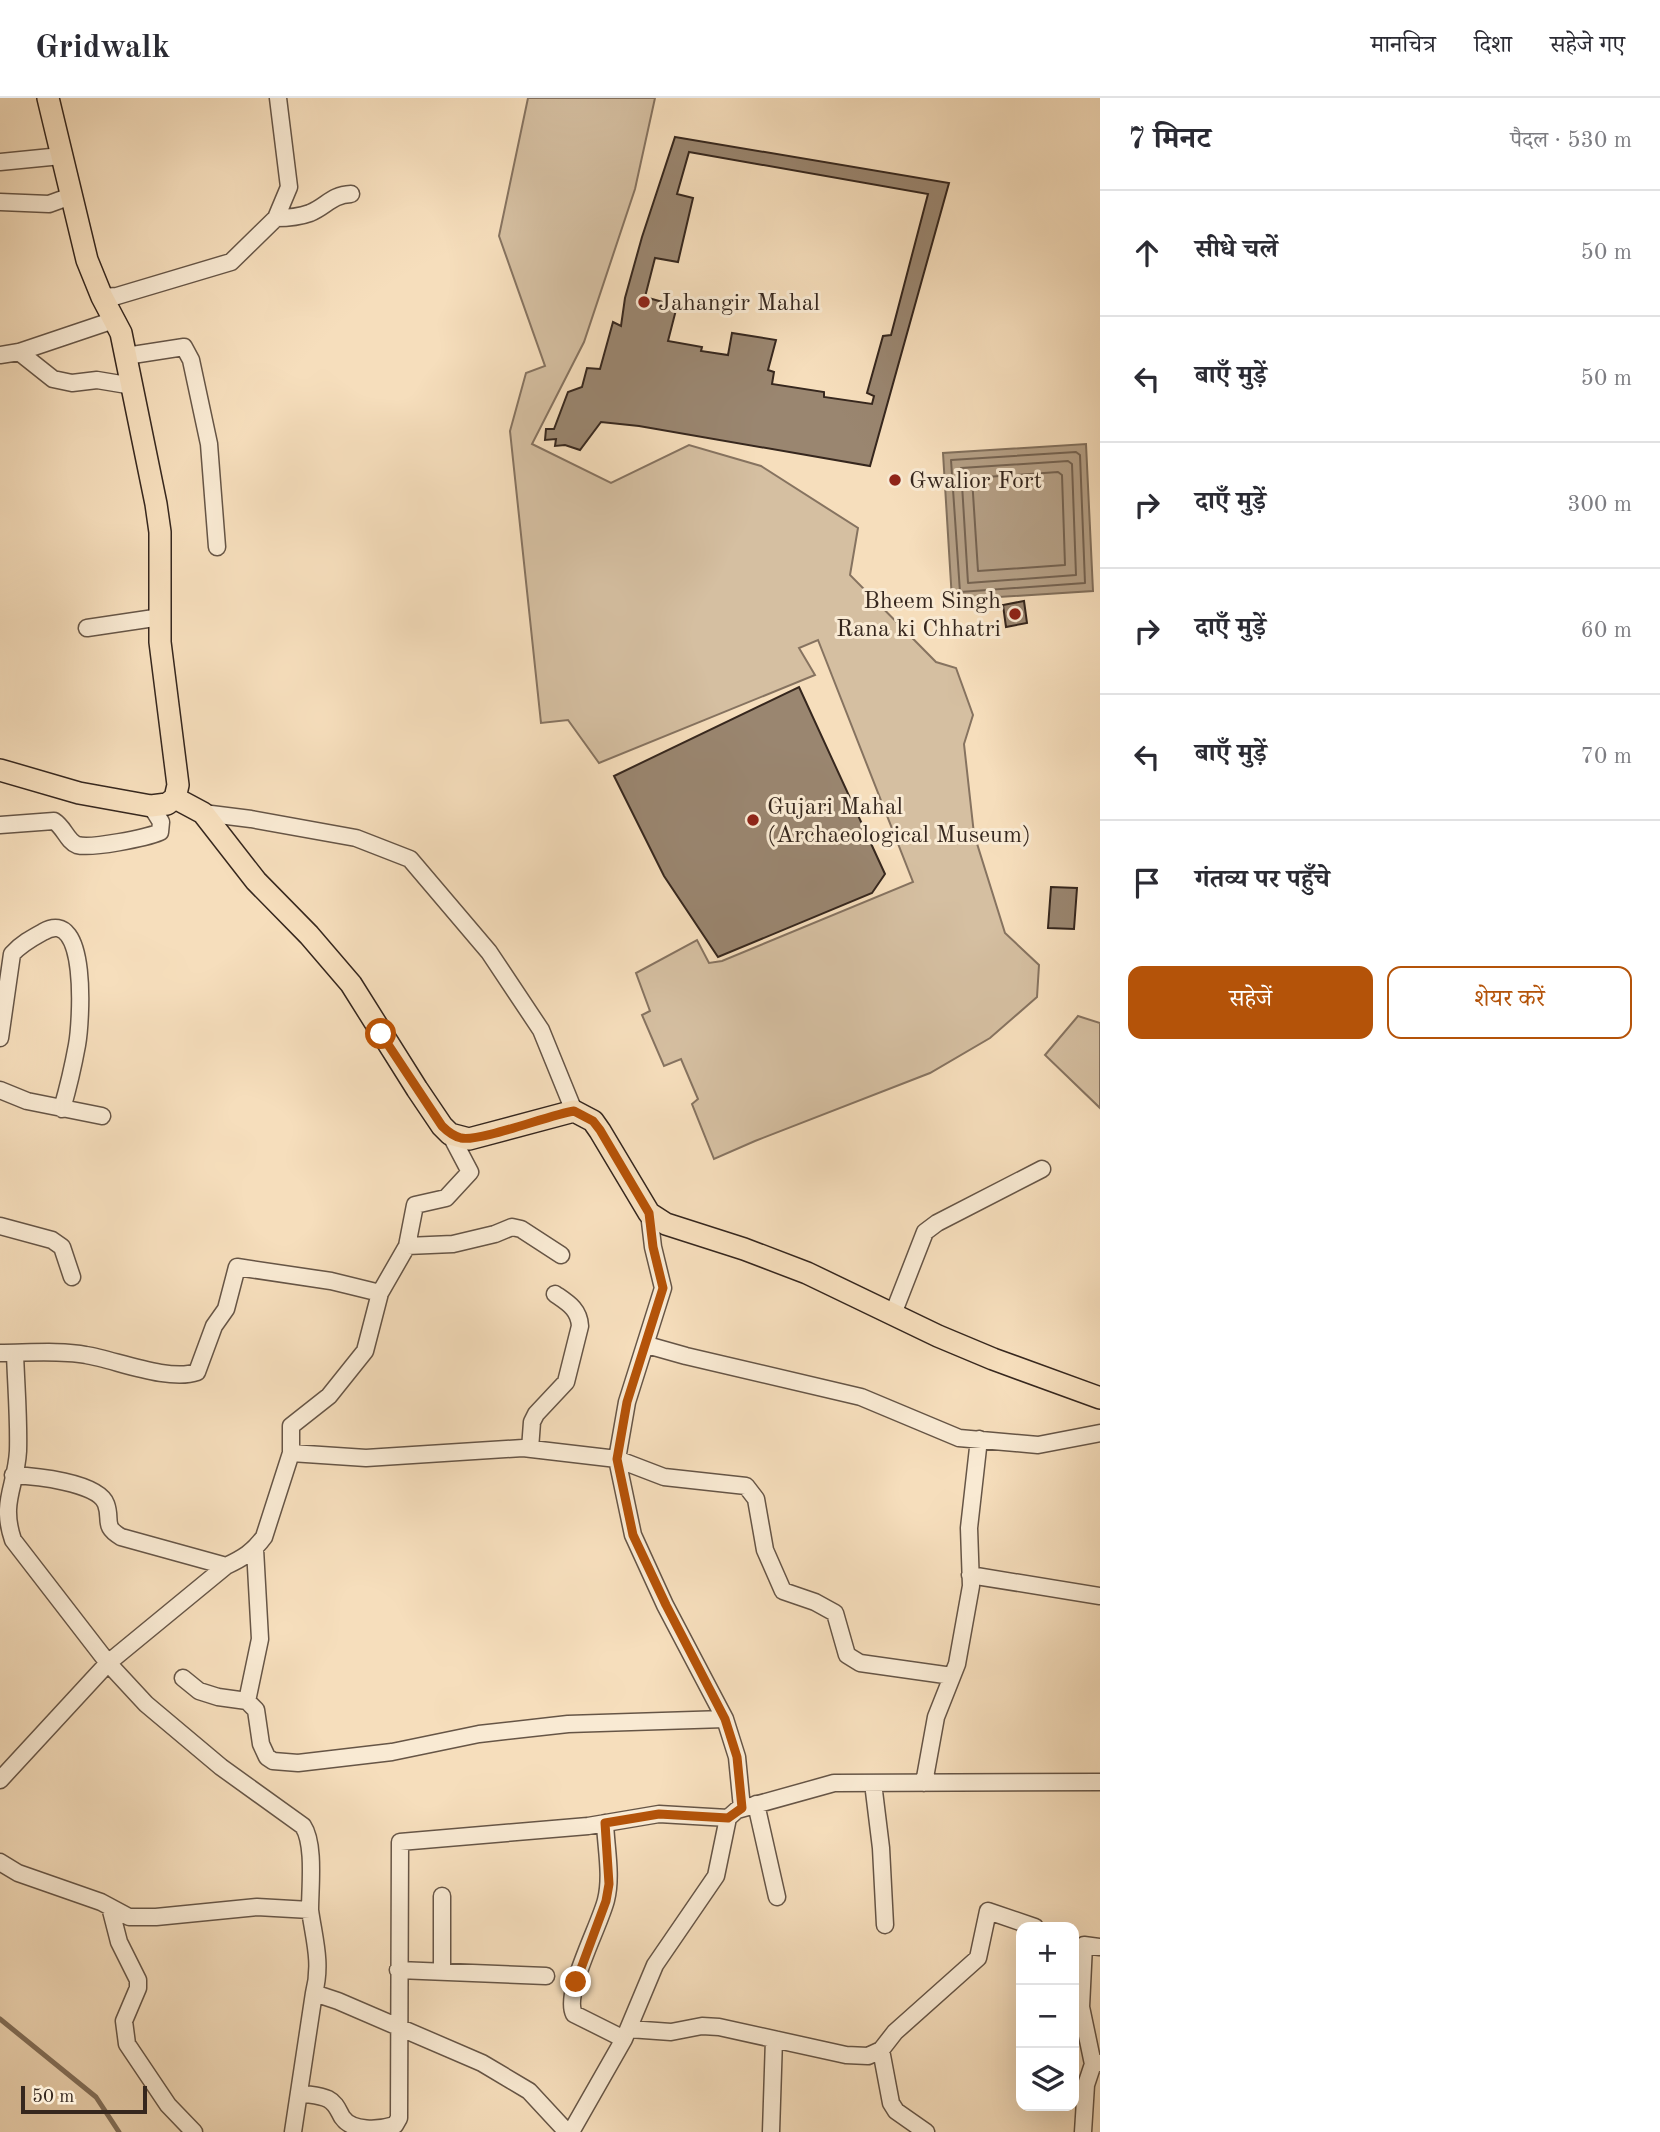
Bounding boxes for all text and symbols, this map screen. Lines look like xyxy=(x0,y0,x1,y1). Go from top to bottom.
text: Gridwalk xyxy=(35,32,170,65)
text: मानचित्र xyxy=(1371,34,1436,58)
text: दिशा xyxy=(1474,34,1512,58)
text: सहेजे गए xyxy=(1550,34,1625,58)
text: 7 मिनट xyxy=(1128,125,1211,155)
text: पैदल · 530 m xyxy=(1510,129,1632,152)
icon: ahead xyxy=(1128,234,1166,272)
text: सीधे चलें xyxy=(1195,237,1278,263)
text: 50 m xyxy=(1581,241,1632,264)
place label: Jahangir Mahal xyxy=(658,292,820,316)
marker: Jahangir Mahal xyxy=(636,294,652,310)
icon: left xyxy=(1128,360,1166,398)
text: बाएँ मुड़ें xyxy=(1195,363,1267,389)
text: 50 m xyxy=(1581,367,1632,390)
place label: Gwalior Fort xyxy=(909,470,1042,494)
marker: Gwalior Fort xyxy=(887,472,903,488)
icon: right xyxy=(1128,486,1166,524)
text: दाएँ मुड़ें xyxy=(1195,489,1266,515)
text: 300 m xyxy=(1567,493,1632,516)
place label: Bheem Singh Rana ki Chhatri xyxy=(836,590,1001,642)
marker: Bheem Singh Rana ki Chhatri xyxy=(1007,606,1023,622)
icon: right xyxy=(1128,612,1166,650)
text: दाएँ मुड़ें xyxy=(1195,615,1266,641)
text: 60 m xyxy=(1581,619,1632,642)
icon: left xyxy=(1128,738,1166,776)
text: बाएँ मुड़ें xyxy=(1195,741,1267,767)
text: 70 m xyxy=(1581,745,1632,768)
place label: Gujari Mahal (Archaeological Museum) xyxy=(767,796,1031,848)
marker: Gujari Mahal (Archaeological Museum) xyxy=(745,812,761,828)
icon: arrive xyxy=(1128,864,1166,902)
text: गंतव्य पर पहुँचे xyxy=(1195,867,1330,893)
button: सहेजें xyxy=(1128,966,1373,1039)
button: शेयर करें xyxy=(1387,966,1632,1039)
route start xyxy=(365,1018,396,1049)
map controls xyxy=(1016,1922,1079,2111)
button: + xyxy=(1016,1922,1079,1985)
route end xyxy=(560,1966,591,1997)
button: − xyxy=(1016,1985,1079,2048)
button: layers xyxy=(1016,2048,1079,2111)
scale bar xyxy=(21,2083,147,2115)
text: 50 m xyxy=(32,2088,74,2107)

